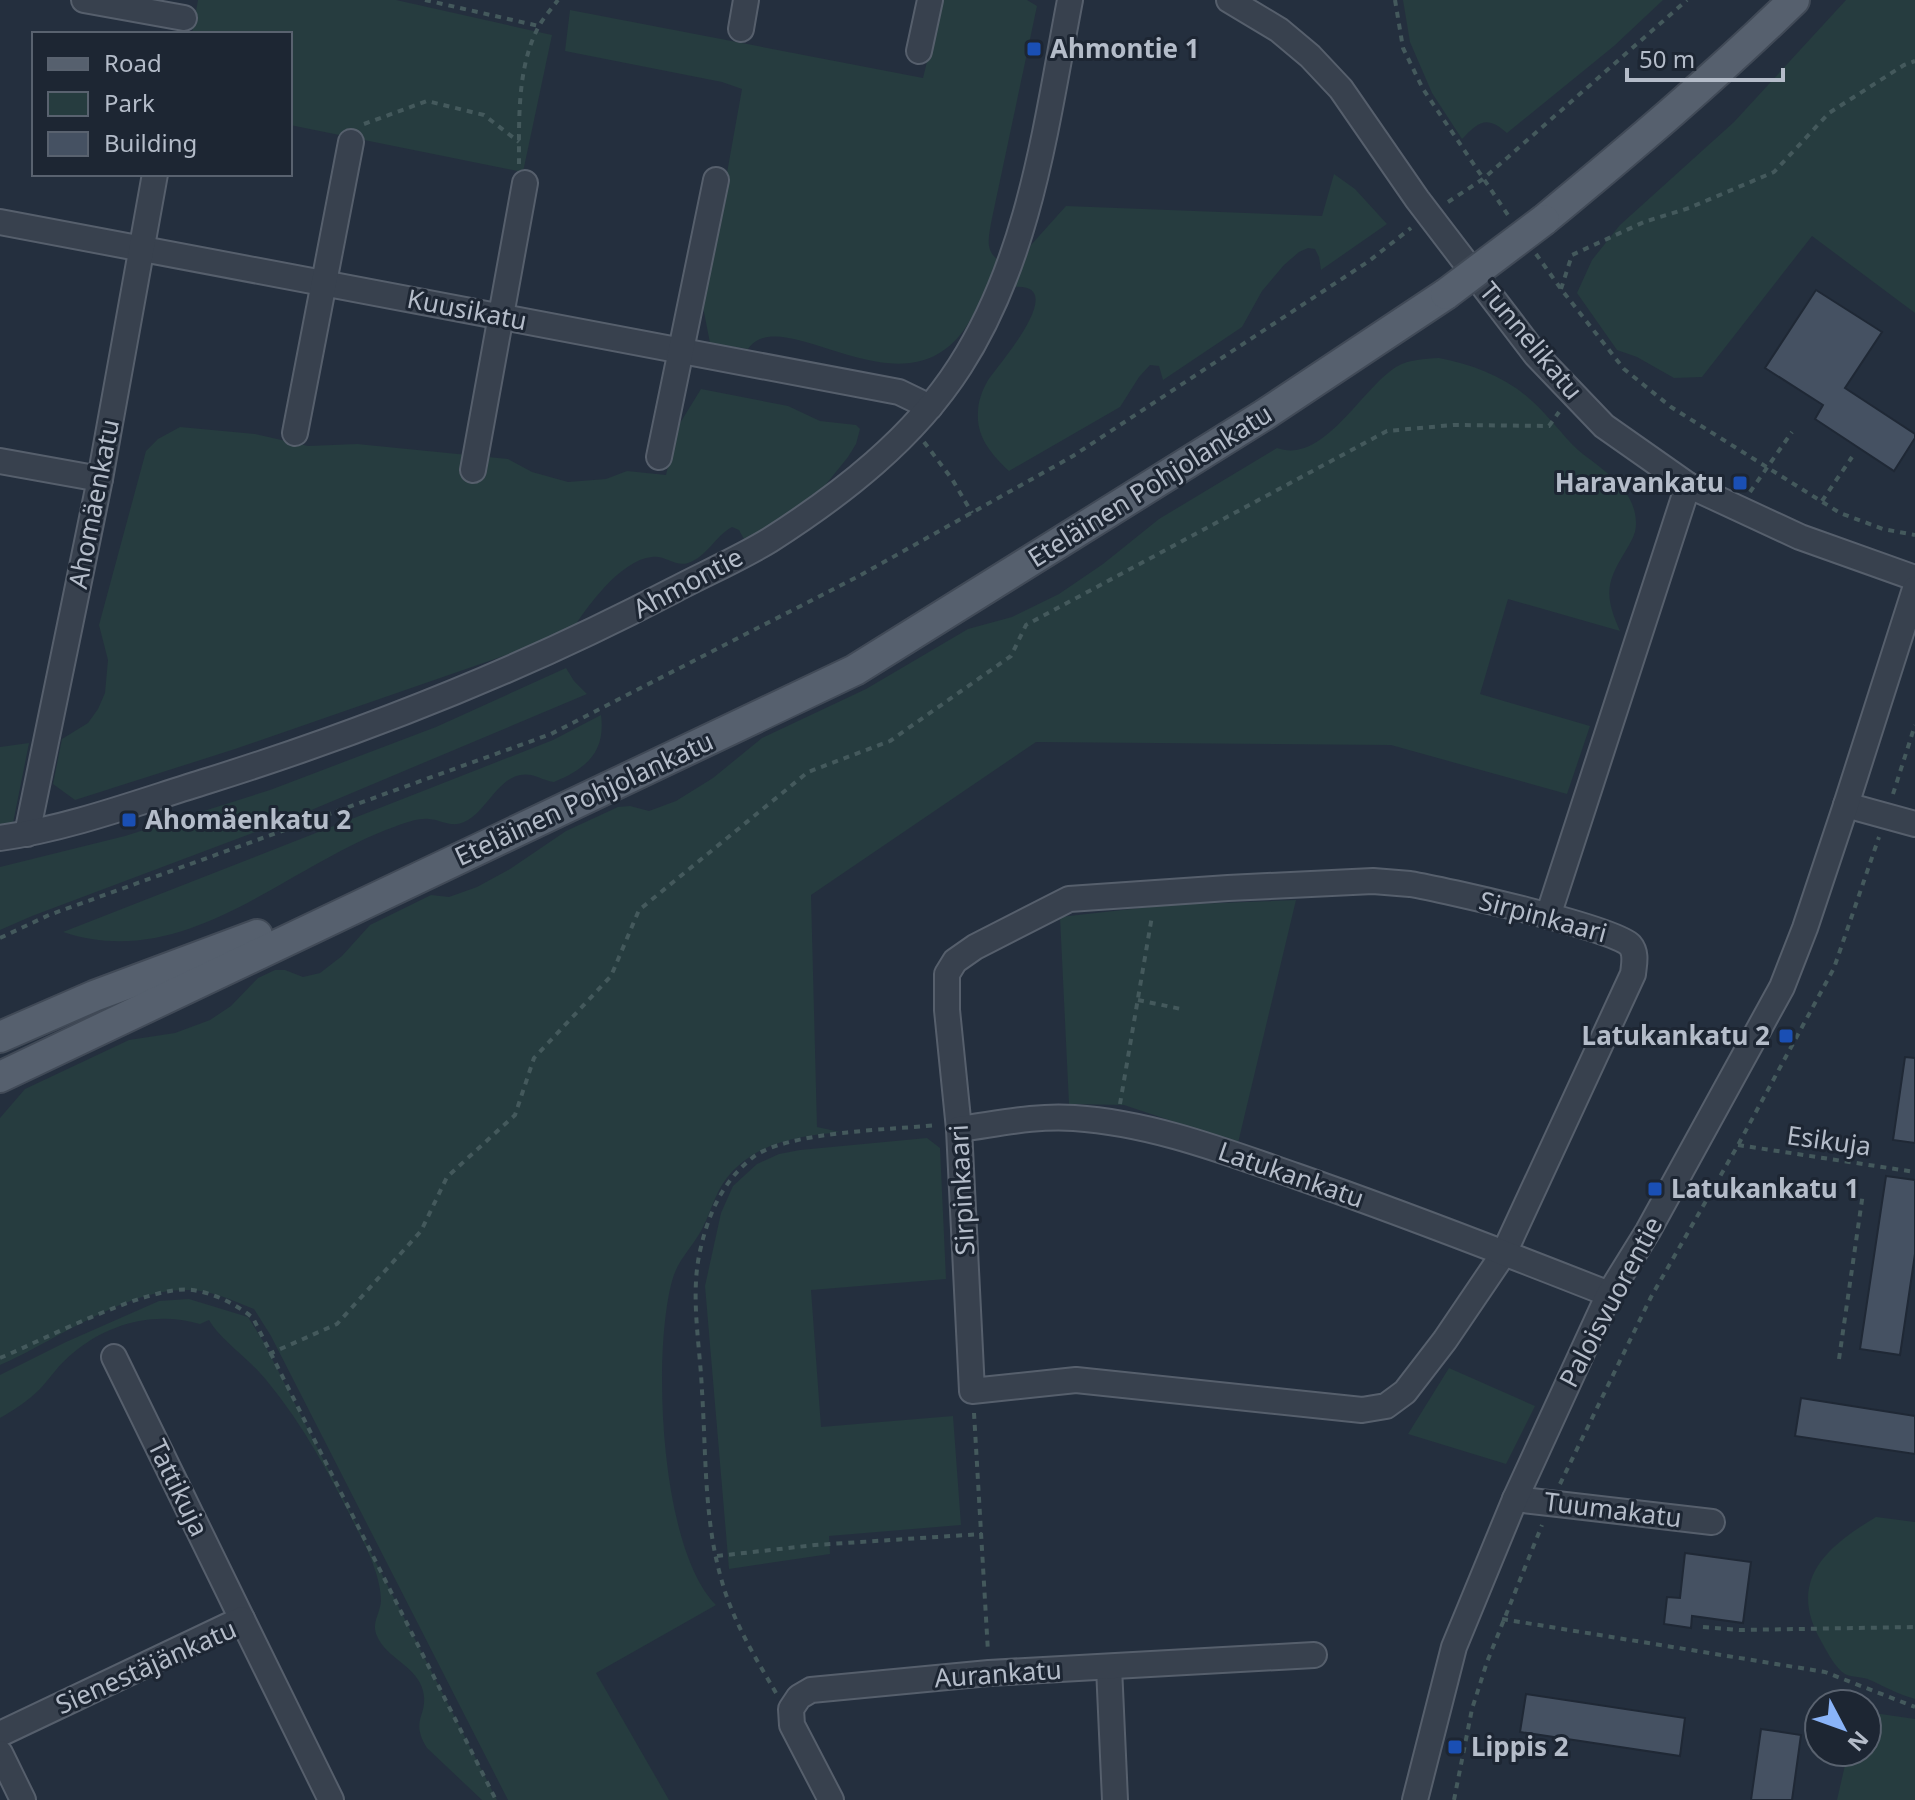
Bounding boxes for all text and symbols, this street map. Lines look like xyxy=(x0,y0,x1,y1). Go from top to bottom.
place label: Ahmontie 1 xyxy=(1050,30,1200,66)
legend xyxy=(32,32,292,176)
scale bar xyxy=(1627,32,1783,82)
marker: Ahmontie 1 xyxy=(1025,40,1043,58)
text: 50 m xyxy=(1639,42,1695,75)
text: Road xyxy=(104,46,162,79)
text: Park xyxy=(104,86,155,119)
text: Building xyxy=(104,126,197,159)
street label: Tunnelikatu xyxy=(1472,274,1592,407)
street label: Kuusikatu xyxy=(404,280,530,338)
street label: Eteläinen Pohjolankatu xyxy=(1021,395,1278,575)
street label: Ahomäenkatu xyxy=(59,416,127,592)
place label: Haravankatu xyxy=(1555,464,1724,500)
marker: Haravankatu xyxy=(1731,474,1749,492)
street label: Ahmontie xyxy=(626,538,749,626)
street label: Eteläinen Pohjolankatu xyxy=(448,722,719,874)
place label: Ahomäenkatu 2 xyxy=(145,801,351,837)
marker: Ahomäenkatu 2 xyxy=(120,811,138,829)
street label: Sirpinkaari xyxy=(1475,882,1611,950)
place label: Latukankatu 2 xyxy=(1582,1017,1770,1053)
marker: Latukankatu 2 xyxy=(1777,1027,1795,1045)
street label: Esikuja xyxy=(1785,1116,1874,1164)
street label: Sirpinkaari xyxy=(940,1124,982,1256)
street label: Latukankatu xyxy=(1214,1132,1369,1216)
place label: Latukankatu 1 xyxy=(1671,1170,1859,1206)
marker: Latukankatu 1 xyxy=(1646,1180,1664,1198)
street label: Paloisvuorentie xyxy=(1550,1210,1670,1393)
street label: Tattikuja xyxy=(140,1433,218,1542)
street label: Tuumakatu xyxy=(1542,1483,1684,1535)
street label: Sienestäjänkatu xyxy=(50,1610,242,1722)
street label: Aurankatu xyxy=(933,1651,1063,1695)
north arrow xyxy=(1803,1688,1883,1768)
text: N xyxy=(1842,1725,1876,1758)
place label: Lippis 2 xyxy=(1471,1728,1569,1764)
marker: Lippis 2 xyxy=(1446,1738,1464,1756)

